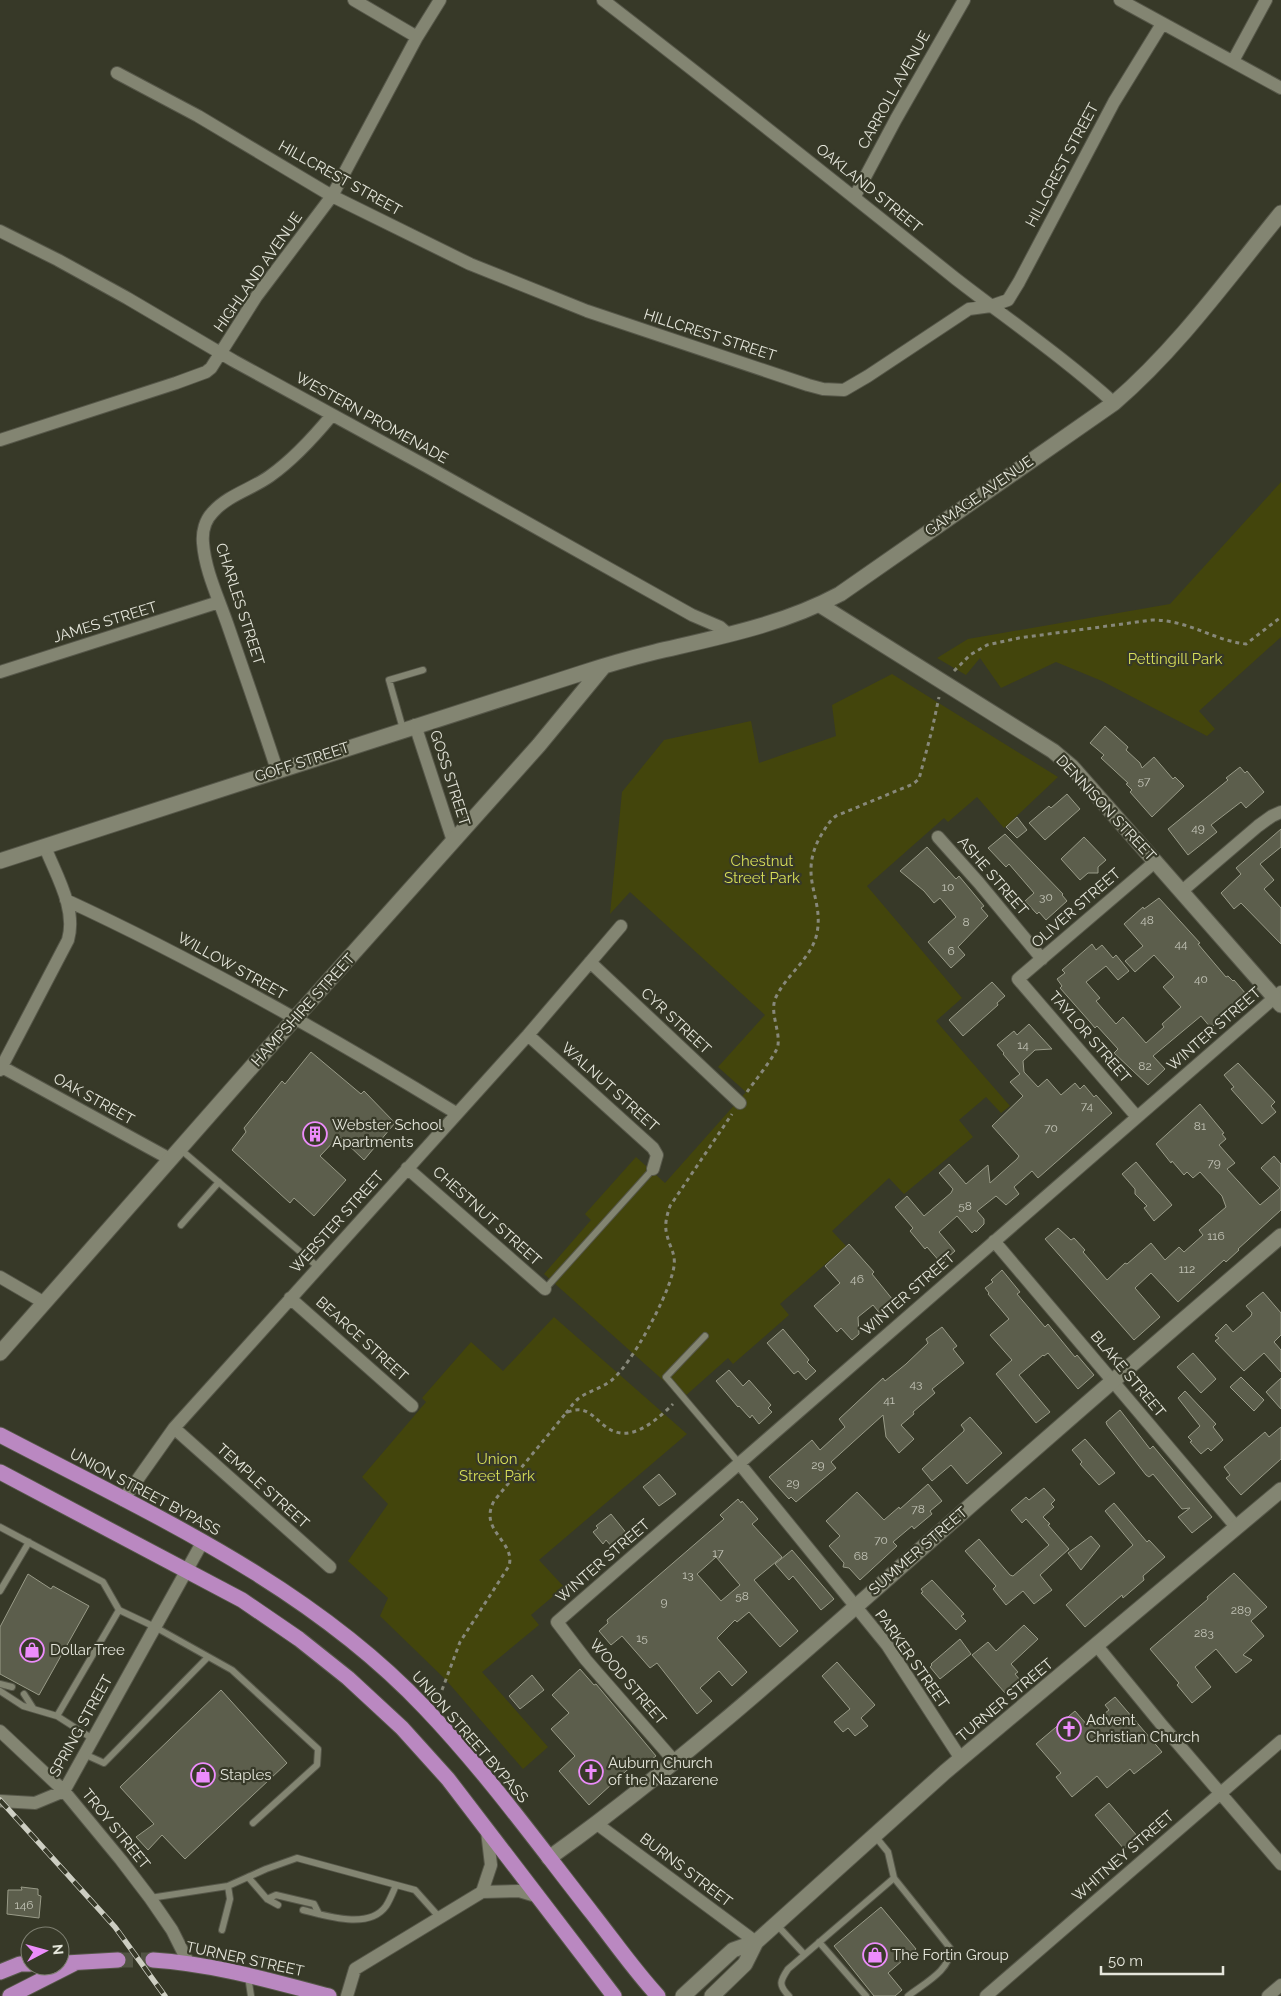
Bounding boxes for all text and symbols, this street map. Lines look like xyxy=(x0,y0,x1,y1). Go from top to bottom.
street label: CARROLL AVENUE xyxy=(854,28,934,152)
street label: HILLCREST STREET xyxy=(1022,100,1102,230)
street label: HILLCREST STREET xyxy=(275,137,405,219)
street label: OAKLAND STREET xyxy=(812,140,926,236)
street label: HIGHLAND AVENUE xyxy=(210,209,306,335)
street label: HILLCREST STREET xyxy=(642,305,778,365)
street label: WESTERN PROMENADE xyxy=(293,369,451,467)
street label: GAMAGE AVENUE xyxy=(922,452,1036,540)
street label: CHARLES STREET xyxy=(212,541,268,667)
street label: JAMES STREET xyxy=(51,598,159,646)
park label: Pettingill Park xyxy=(1128,650,1222,668)
street label: GOSS STREET xyxy=(426,728,474,828)
street label: GOFF STREET xyxy=(252,738,352,786)
street label: DENNISON STREET xyxy=(1052,751,1160,865)
house number: 57 xyxy=(1138,774,1151,788)
house number: 49 xyxy=(1191,821,1205,835)
street label: ASHE STREET xyxy=(954,833,1032,919)
park label: Chestnut Street Park xyxy=(724,852,800,887)
street label: OLIVER STREET xyxy=(1028,864,1124,952)
house number: 10 xyxy=(942,880,954,894)
house number: 30 xyxy=(1039,890,1053,904)
house number: 48 xyxy=(1140,913,1154,927)
house number: 8 xyxy=(962,915,970,929)
street label: WILLOW STREET xyxy=(174,929,290,1003)
house number: 44 xyxy=(1174,937,1188,951)
house number: 6 xyxy=(947,944,955,958)
street label: HAMPSHIRE STREET xyxy=(248,950,358,1070)
house number: 40 xyxy=(1194,972,1208,986)
street label: WINTER STREET xyxy=(1163,983,1265,1075)
street label: CYR STREET xyxy=(637,984,715,1058)
street label: TAYLOR STREET xyxy=(1045,988,1135,1086)
house number: 14 xyxy=(1017,1038,1029,1052)
street label: WALNUT STREET xyxy=(558,1039,662,1135)
house number: 82 xyxy=(1138,1059,1152,1073)
street label: OAK STREET xyxy=(50,1069,138,1129)
house number: 74 xyxy=(1081,1099,1094,1113)
place label: Webster School Apartments xyxy=(332,1116,443,1151)
house number: 81 xyxy=(1194,1119,1206,1133)
building icon: Webster School Apartments xyxy=(302,1121,328,1147)
house number: 70 xyxy=(1044,1121,1058,1135)
house number: 79 xyxy=(1207,1156,1221,1170)
street label: CHESTNUT STREET xyxy=(429,1163,545,1269)
street label: WEBSTER STREET xyxy=(286,1167,388,1277)
house number: 58 xyxy=(958,1199,972,1213)
house number: 116 xyxy=(1207,1229,1225,1243)
street label: WINTER STREET xyxy=(857,1248,959,1340)
house number: 112 xyxy=(1179,1262,1195,1276)
house number: 46 xyxy=(850,1272,864,1286)
street label: BEARCE STREET xyxy=(312,1293,412,1385)
street label: BLAKE STREET xyxy=(1087,1327,1169,1421)
house number: 43 xyxy=(910,1377,922,1391)
house number: 41 xyxy=(883,1393,895,1407)
street label: TEMPLE STREET xyxy=(213,1440,313,1532)
street label: UNION STREET BYPASS xyxy=(67,1445,223,1539)
park label: Union Street Park xyxy=(459,1450,535,1485)
house number: 29 xyxy=(811,1458,825,1472)
house number: 29 xyxy=(786,1476,800,1490)
house number: 78 xyxy=(911,1502,925,1516)
street label: SUMMER STREET xyxy=(865,1503,971,1599)
street label: WINTER STREET xyxy=(552,1515,654,1607)
house number: 70 xyxy=(874,1533,888,1547)
house number: 17 xyxy=(712,1546,724,1560)
house number: 68 xyxy=(854,1549,868,1563)
house number: 13 xyxy=(682,1568,694,1582)
house number: 58 xyxy=(735,1589,749,1603)
house number: 9 xyxy=(660,1595,668,1609)
house number: 289 xyxy=(1231,1603,1251,1617)
street label: PARKER STREET xyxy=(871,1606,953,1712)
house number: 283 xyxy=(1194,1626,1214,1640)
house number: 15 xyxy=(636,1631,648,1645)
street label: WOOD STREET xyxy=(586,1635,670,1729)
shop icon: Dollar Tree xyxy=(19,1637,45,1663)
place label: Dollar Tree xyxy=(50,1641,125,1659)
street label: TURNER STREET xyxy=(953,1655,1057,1745)
street label: UNION STREET BYPASS xyxy=(408,1668,532,1806)
street label: SPRING STREET xyxy=(46,1672,116,1780)
place label: Advent Christian Church xyxy=(1086,1711,1200,1746)
church icon: Advent Christian Church xyxy=(1056,1716,1082,1742)
place label: Auburn Church of the Nazarene xyxy=(608,1754,718,1789)
church icon: Auburn Church of the Nazarene xyxy=(578,1759,604,1785)
shop icon: Staples xyxy=(190,1762,216,1788)
place label: Staples xyxy=(220,1766,272,1784)
street label: TROY STREET xyxy=(78,1785,154,1873)
street label: WHITNEY STREET xyxy=(1068,1807,1178,1905)
street label: BURNS STREET xyxy=(636,1829,736,1911)
house number: 146 xyxy=(15,1898,33,1912)
north arrow xyxy=(20,1926,70,1976)
street label: TURNER STREET xyxy=(184,1938,306,1980)
shop icon: The Fortin Group xyxy=(862,1942,888,1968)
text: N xyxy=(49,1943,66,1956)
scale bar xyxy=(1101,1944,1224,1976)
place label: The Fortin Group xyxy=(892,1946,1009,1964)
text: 50 m xyxy=(1108,1952,1143,1970)

